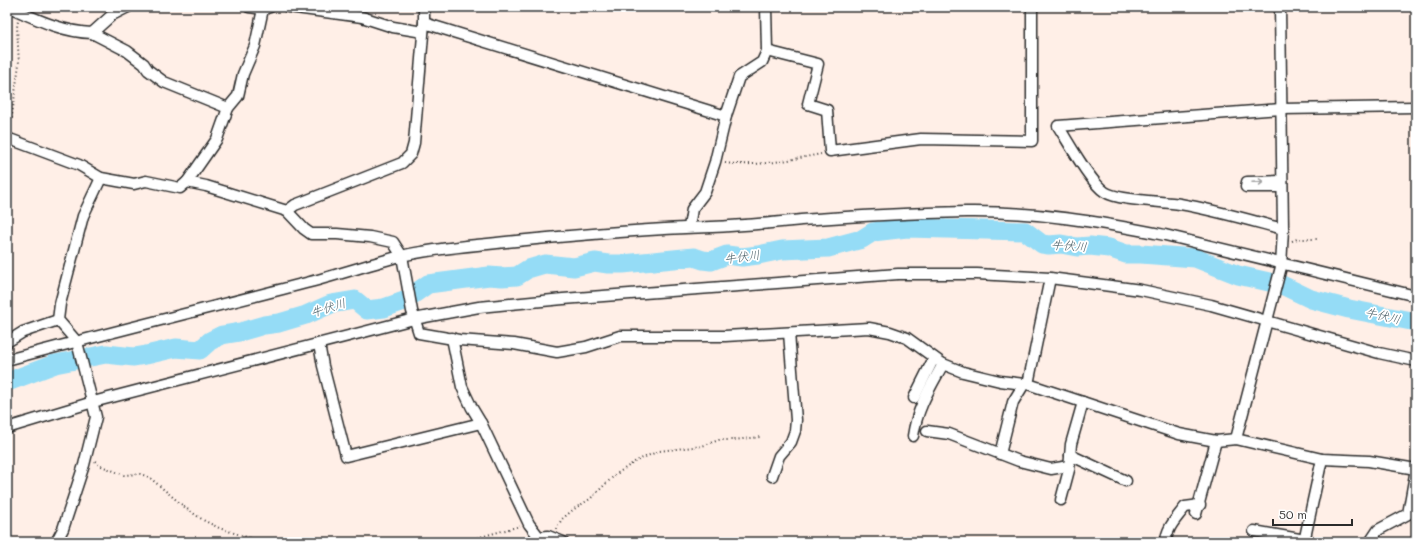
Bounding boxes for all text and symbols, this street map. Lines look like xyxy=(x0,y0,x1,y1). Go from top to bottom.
one-way arrow xyxy=(1251,178,1264,185)
water label: 牛伏川 xyxy=(1050,236,1088,254)
water label: 牛伏川 xyxy=(723,246,761,266)
water label: 牛伏川 xyxy=(308,294,348,320)
water label: 牛伏川 xyxy=(1364,303,1402,327)
scale bar xyxy=(1273,501,1352,527)
text: 50 m xyxy=(1279,506,1307,522)

